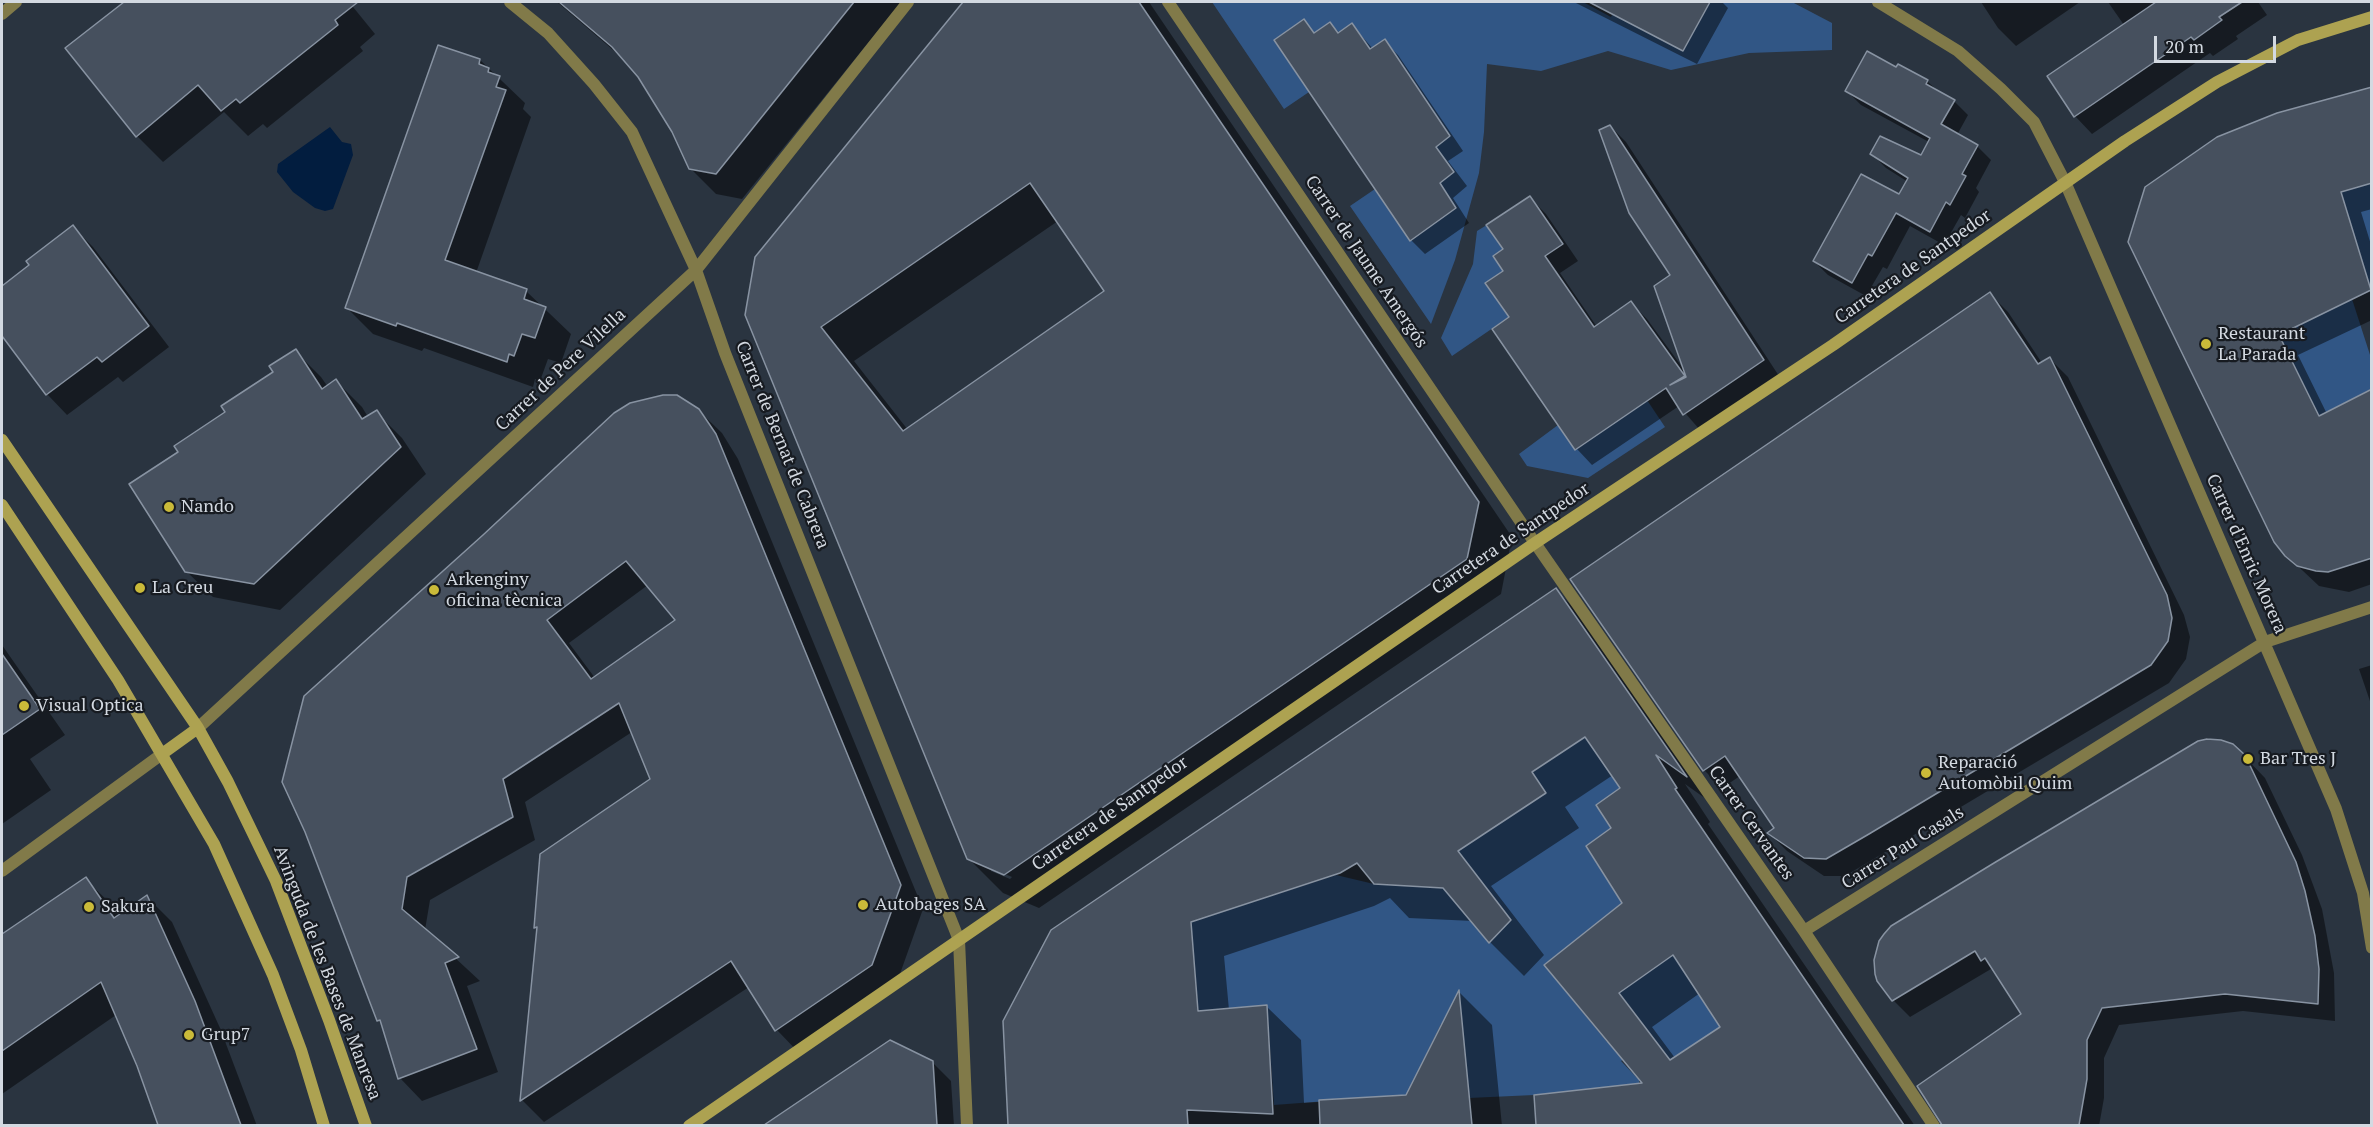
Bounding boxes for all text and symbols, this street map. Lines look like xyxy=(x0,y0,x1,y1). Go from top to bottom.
scale bar xyxy=(2157,24,2278,62)
text: 20 m xyxy=(2165,34,2204,58)
street label: Carrer de Jaume Amergós xyxy=(1300,171,1432,353)
street label: Carretera de Santpedor xyxy=(1831,205,1995,329)
street label: Carrer de Pere Vilella xyxy=(491,304,631,436)
place label: Restaurant La Parada xyxy=(2218,323,2305,366)
marker: Restaurant La Parada xyxy=(2199,337,2213,351)
street label: Carrer de Bernat de Cabrera xyxy=(730,338,834,552)
street label: Carrer d'Enric Morera xyxy=(2201,471,2291,637)
street label: Carretera de Santpedor xyxy=(1428,478,1594,600)
place label: Nando xyxy=(181,496,234,518)
marker: Nando xyxy=(162,500,176,514)
place label: Arkenginy oficina tècnica xyxy=(446,569,562,612)
place label: La Creu xyxy=(152,577,213,599)
marker: La Creu xyxy=(133,581,147,595)
marker: Arkenginy oficina tècnica xyxy=(427,583,441,597)
place label: Visual Optica xyxy=(36,695,144,717)
marker: Visual Optica xyxy=(17,699,31,713)
place label: Bar Tres J xyxy=(2260,748,2336,770)
street label: Carretera de Santpedor xyxy=(1028,752,1192,876)
place label: Reparació Automòbil Quim xyxy=(1938,752,2072,795)
marker: Bar Tres J xyxy=(2241,752,2255,766)
street label: Carrer Cervantes xyxy=(1704,762,1798,884)
marker: Reparació Automòbil Quim xyxy=(1919,766,1933,780)
street label: Carrer Pau Casals xyxy=(1838,802,1968,894)
street label: Avinguda de les Bases de Manresa xyxy=(268,843,386,1103)
place label: Autobages SA xyxy=(875,894,986,916)
place label: Sakura xyxy=(101,896,155,918)
marker: Autobages SA xyxy=(856,898,870,912)
marker: Sakura xyxy=(82,900,96,914)
place label: Grup7 xyxy=(201,1024,250,1046)
marker: Grup7 xyxy=(182,1028,196,1042)

